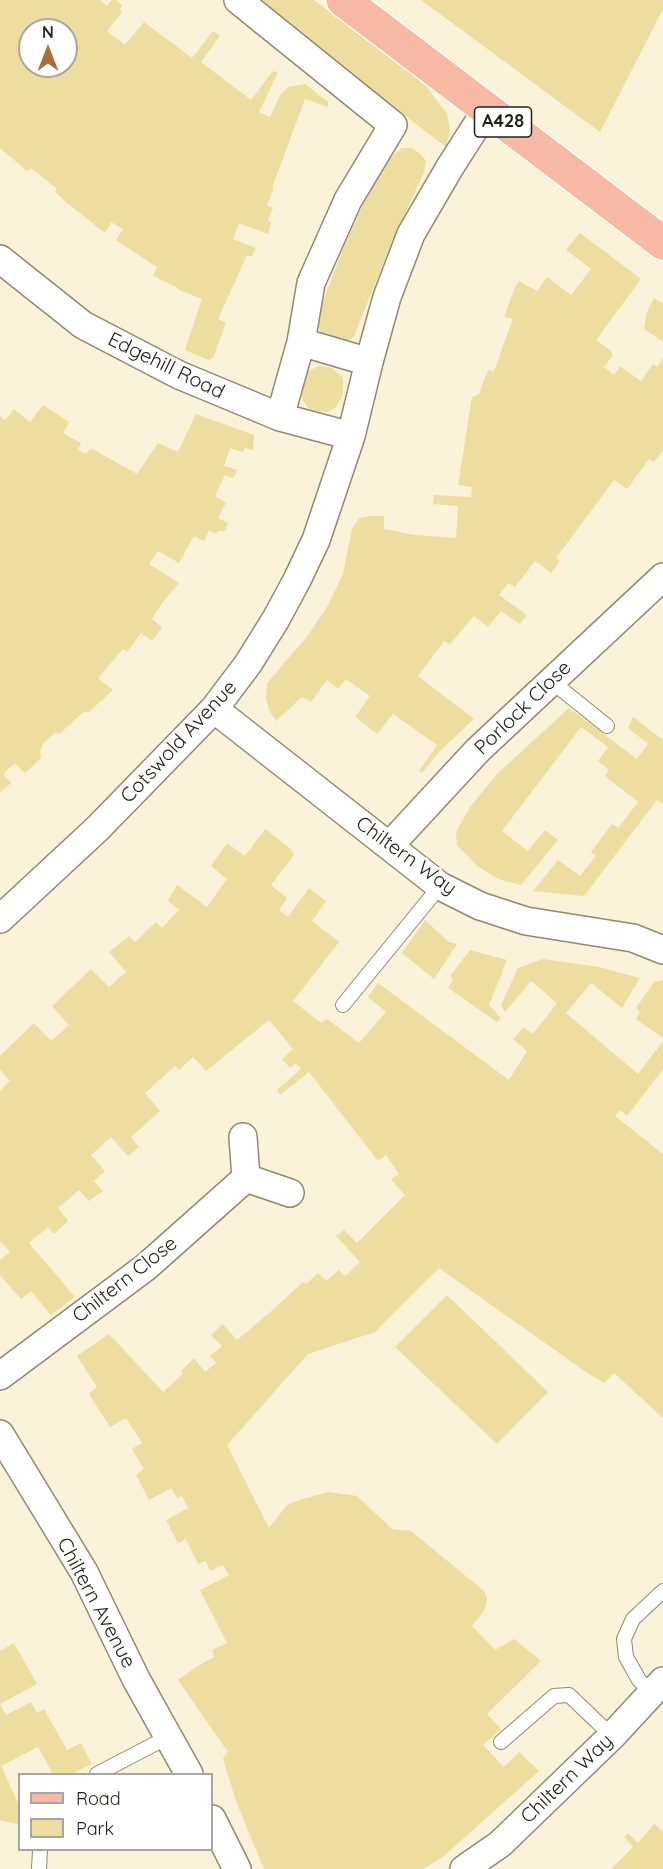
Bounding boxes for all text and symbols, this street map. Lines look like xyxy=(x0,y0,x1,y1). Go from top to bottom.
north arrow xyxy=(18,18,78,78)
text: N xyxy=(42,22,54,42)
road number: A428 xyxy=(474,107,532,137)
street label: Edgehill Road xyxy=(104,327,228,405)
street label: Porlock Close xyxy=(470,656,576,760)
street label: Cotswold Avenue xyxy=(116,676,242,808)
street label: Chiltern Way xyxy=(351,811,461,901)
street label: Chiltern Close xyxy=(68,1232,182,1328)
street label: Chiltern Avenue xyxy=(52,1534,140,1672)
street label: Chiltern Way xyxy=(516,1729,618,1829)
legend xyxy=(18,1773,213,1851)
text: Road xyxy=(76,1787,121,1810)
text: Park xyxy=(76,1817,114,1840)

